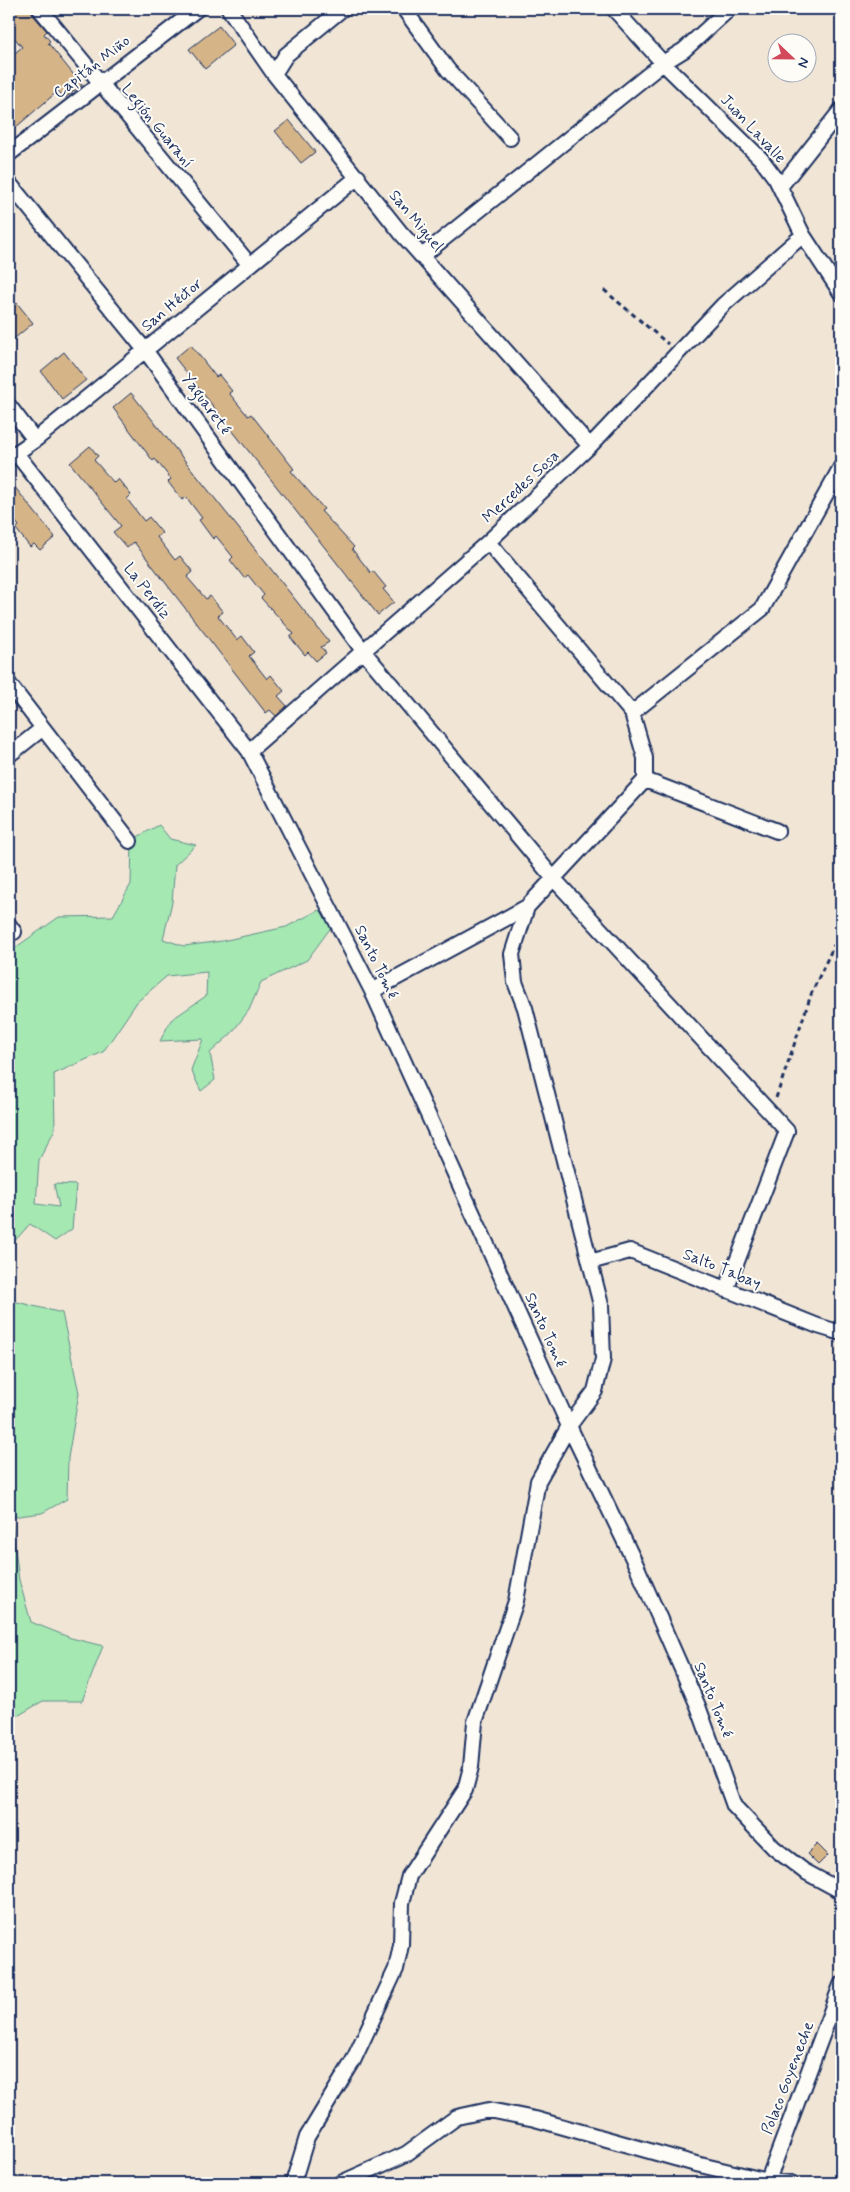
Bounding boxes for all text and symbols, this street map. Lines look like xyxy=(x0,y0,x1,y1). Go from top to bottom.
street label: Capitán Miño xyxy=(49,30,135,104)
north arrow xyxy=(768,32,818,82)
text: N xyxy=(793,55,813,70)
street label: Legión Guaraní xyxy=(116,79,198,173)
street label: Juan Lavalle xyxy=(716,90,790,168)
street label: San Miguel xyxy=(384,186,448,256)
street label: San Héctor xyxy=(137,273,207,337)
street label: Yaguareté xyxy=(176,369,235,440)
street label: Mercedes Sosa xyxy=(478,446,564,528)
street label: La Perdíz xyxy=(119,559,176,623)
street label: Santo Tomé xyxy=(349,922,403,1002)
street label: Salto Tabay xyxy=(680,1244,764,1294)
street label: Santo Tomé xyxy=(519,1289,571,1371)
street label: Santo Tomé xyxy=(688,1659,738,1741)
street label: Polaco Goyeneche xyxy=(757,2018,819,2138)

